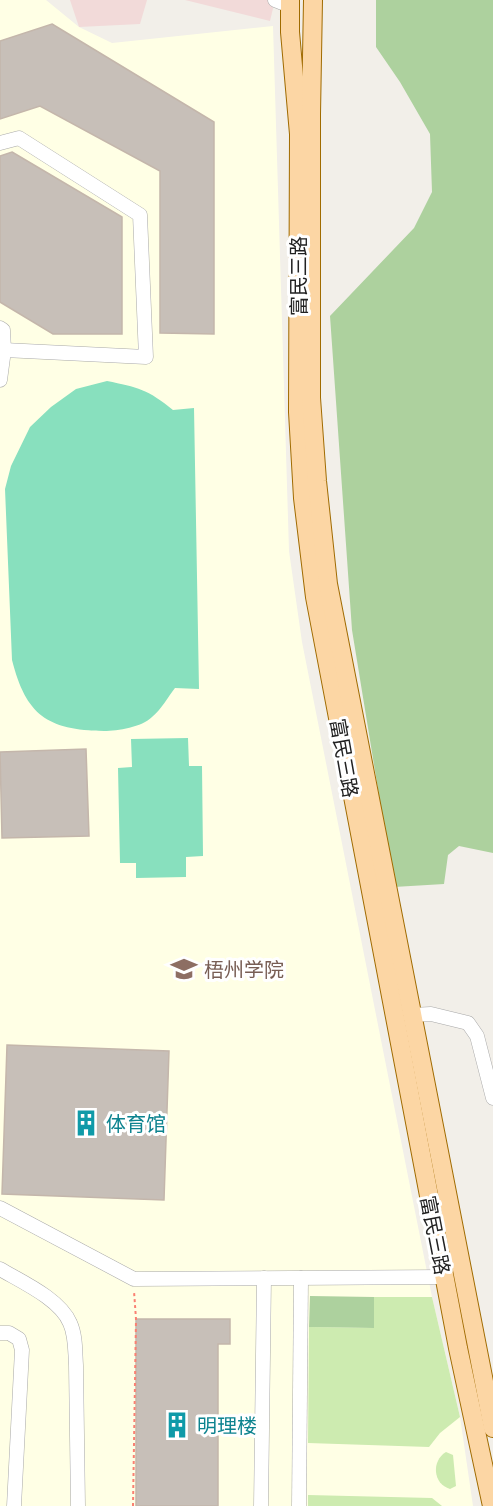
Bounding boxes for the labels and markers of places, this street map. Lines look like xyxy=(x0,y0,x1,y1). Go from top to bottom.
school or university icon: 梧州学院 xyxy=(169,954,199,984)
place label: 梧州学院 xyxy=(204,957,284,981)
building icon: 体育馆 xyxy=(71,1108,101,1138)
place label: 体育馆 xyxy=(106,1111,166,1135)
building icon: 明理楼 xyxy=(162,1410,192,1440)
place label: 明理楼 xyxy=(197,1413,257,1437)

